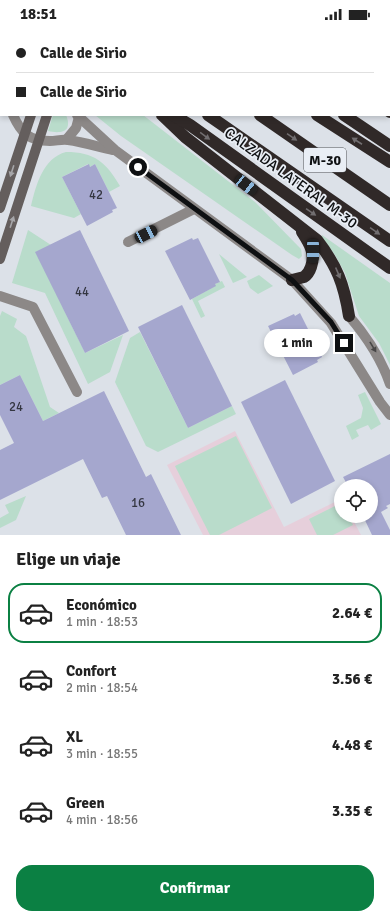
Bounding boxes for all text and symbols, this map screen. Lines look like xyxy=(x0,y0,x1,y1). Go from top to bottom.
text: 18:51 xyxy=(20,5,57,23)
text: Calle de Sirio xyxy=(40,44,127,62)
text: Calle de Sirio xyxy=(40,83,127,101)
street label: CALZADA LATERAL M-30 xyxy=(221,124,361,232)
one-way arrow xyxy=(200,132,210,140)
one-way arrow xyxy=(286,133,297,141)
one-way arrow xyxy=(352,137,362,145)
road number: M-30 xyxy=(304,148,346,172)
route start xyxy=(129,158,147,176)
one-way arrow xyxy=(9,165,15,177)
car xyxy=(233,173,259,197)
house number: 42 xyxy=(89,187,103,203)
one-way arrow xyxy=(306,208,316,216)
one-way arrow xyxy=(9,216,15,228)
car xyxy=(133,223,159,245)
one-way arrow xyxy=(370,227,381,235)
car xyxy=(307,239,319,263)
one-way arrow xyxy=(335,268,341,279)
house number: 44 xyxy=(75,284,89,300)
callout: 1 min xyxy=(264,329,330,357)
route end xyxy=(335,334,353,352)
text: 1 min xyxy=(281,335,313,351)
one-way arrow xyxy=(369,341,376,353)
house number: 24 xyxy=(9,399,23,415)
map controls xyxy=(334,479,378,523)
button: locate xyxy=(334,479,378,523)
house number: 16 xyxy=(131,495,145,511)
text: Elige un viaje xyxy=(16,548,121,570)
icon: car xyxy=(18,595,54,631)
text: Económico xyxy=(66,596,137,614)
text: 2.64 € xyxy=(332,604,372,622)
text: 1 min · 18:53 xyxy=(66,614,138,630)
icon: car xyxy=(18,661,54,697)
text: Confort xyxy=(66,662,116,680)
text: 3.56 € xyxy=(332,670,372,688)
text: 2 min · 18:54 xyxy=(66,680,138,696)
icon: car xyxy=(18,727,54,763)
text: XL xyxy=(66,728,83,746)
text: 4.48 € xyxy=(332,736,372,754)
text: 3 min · 18:55 xyxy=(66,746,138,762)
icon: car xyxy=(18,793,54,829)
text: Green xyxy=(66,794,105,812)
text: 3.35 € xyxy=(332,802,372,820)
text: 4 min · 18:56 xyxy=(66,812,138,828)
button: Confirmar xyxy=(16,865,374,911)

